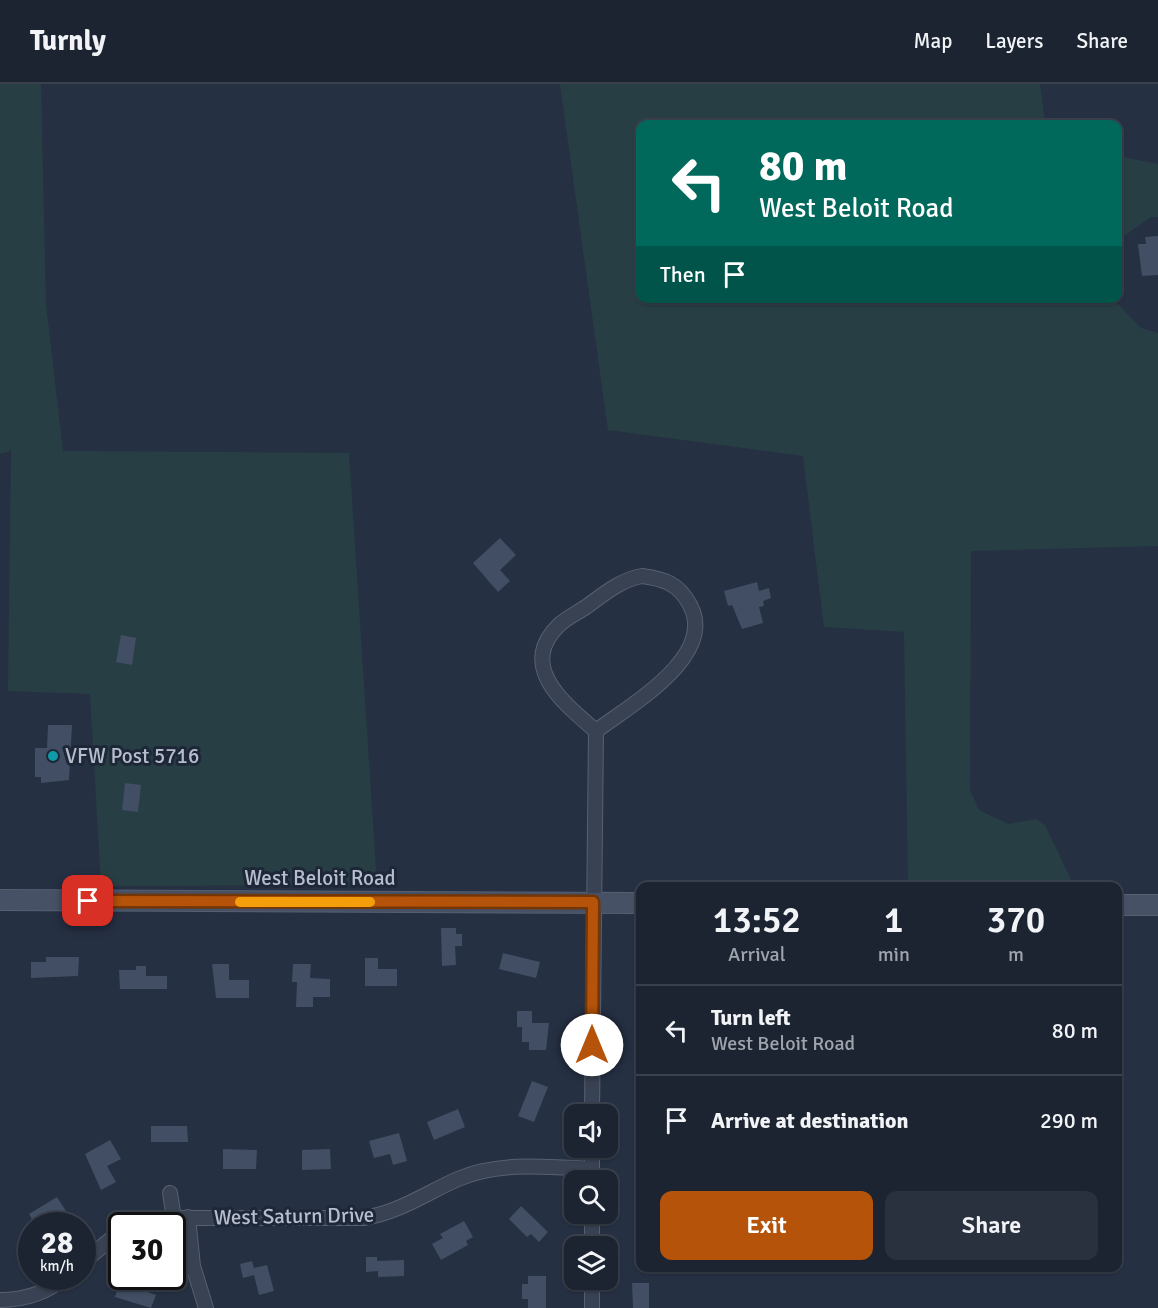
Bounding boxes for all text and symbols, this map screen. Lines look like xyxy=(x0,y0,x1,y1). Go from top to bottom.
text: Turnly xyxy=(30,24,106,58)
text: Map xyxy=(914,28,952,54)
text: Layers xyxy=(985,28,1043,54)
text: Share xyxy=(1076,28,1128,54)
text: 80 m xyxy=(759,141,848,192)
icon: left xyxy=(660,144,738,222)
text: West Beloit Road xyxy=(759,192,954,225)
icon: arrive xyxy=(718,258,751,291)
text: Then xyxy=(660,261,706,288)
place label: VFW Post 5716 xyxy=(65,743,199,769)
marker: VFW Post 5716 xyxy=(46,749,60,763)
street label: West Beloit Road xyxy=(244,865,396,891)
pin xyxy=(62,875,113,926)
icon: arrive xyxy=(71,884,104,917)
text: 13:52 xyxy=(713,898,801,943)
text: 1 xyxy=(884,898,904,943)
text: 370 xyxy=(987,898,1045,943)
text: Arrival xyxy=(728,942,786,967)
text: min xyxy=(878,942,910,967)
text: m xyxy=(1008,942,1024,967)
text: Turn left xyxy=(711,1004,791,1031)
position arrow xyxy=(560,1013,624,1077)
icon: left xyxy=(660,1014,693,1047)
text: 80 m xyxy=(1052,1017,1098,1044)
text: West Beloit Road xyxy=(711,1031,855,1056)
map controls xyxy=(564,1104,618,1290)
button: sound xyxy=(564,1104,618,1158)
icon: arrive xyxy=(660,1104,693,1137)
text: Arrive at destination xyxy=(711,1107,908,1134)
text: 290 m xyxy=(1040,1107,1098,1134)
button: search xyxy=(564,1170,618,1224)
button: Exit xyxy=(660,1191,873,1260)
button: Share xyxy=(885,1191,1098,1260)
street label: West Saturn Drive xyxy=(214,1202,374,1230)
speed limit sign: 30 xyxy=(108,1212,186,1290)
text: 28 xyxy=(41,1225,73,1262)
button: layers xyxy=(564,1236,618,1290)
text: km/h xyxy=(40,1257,74,1275)

